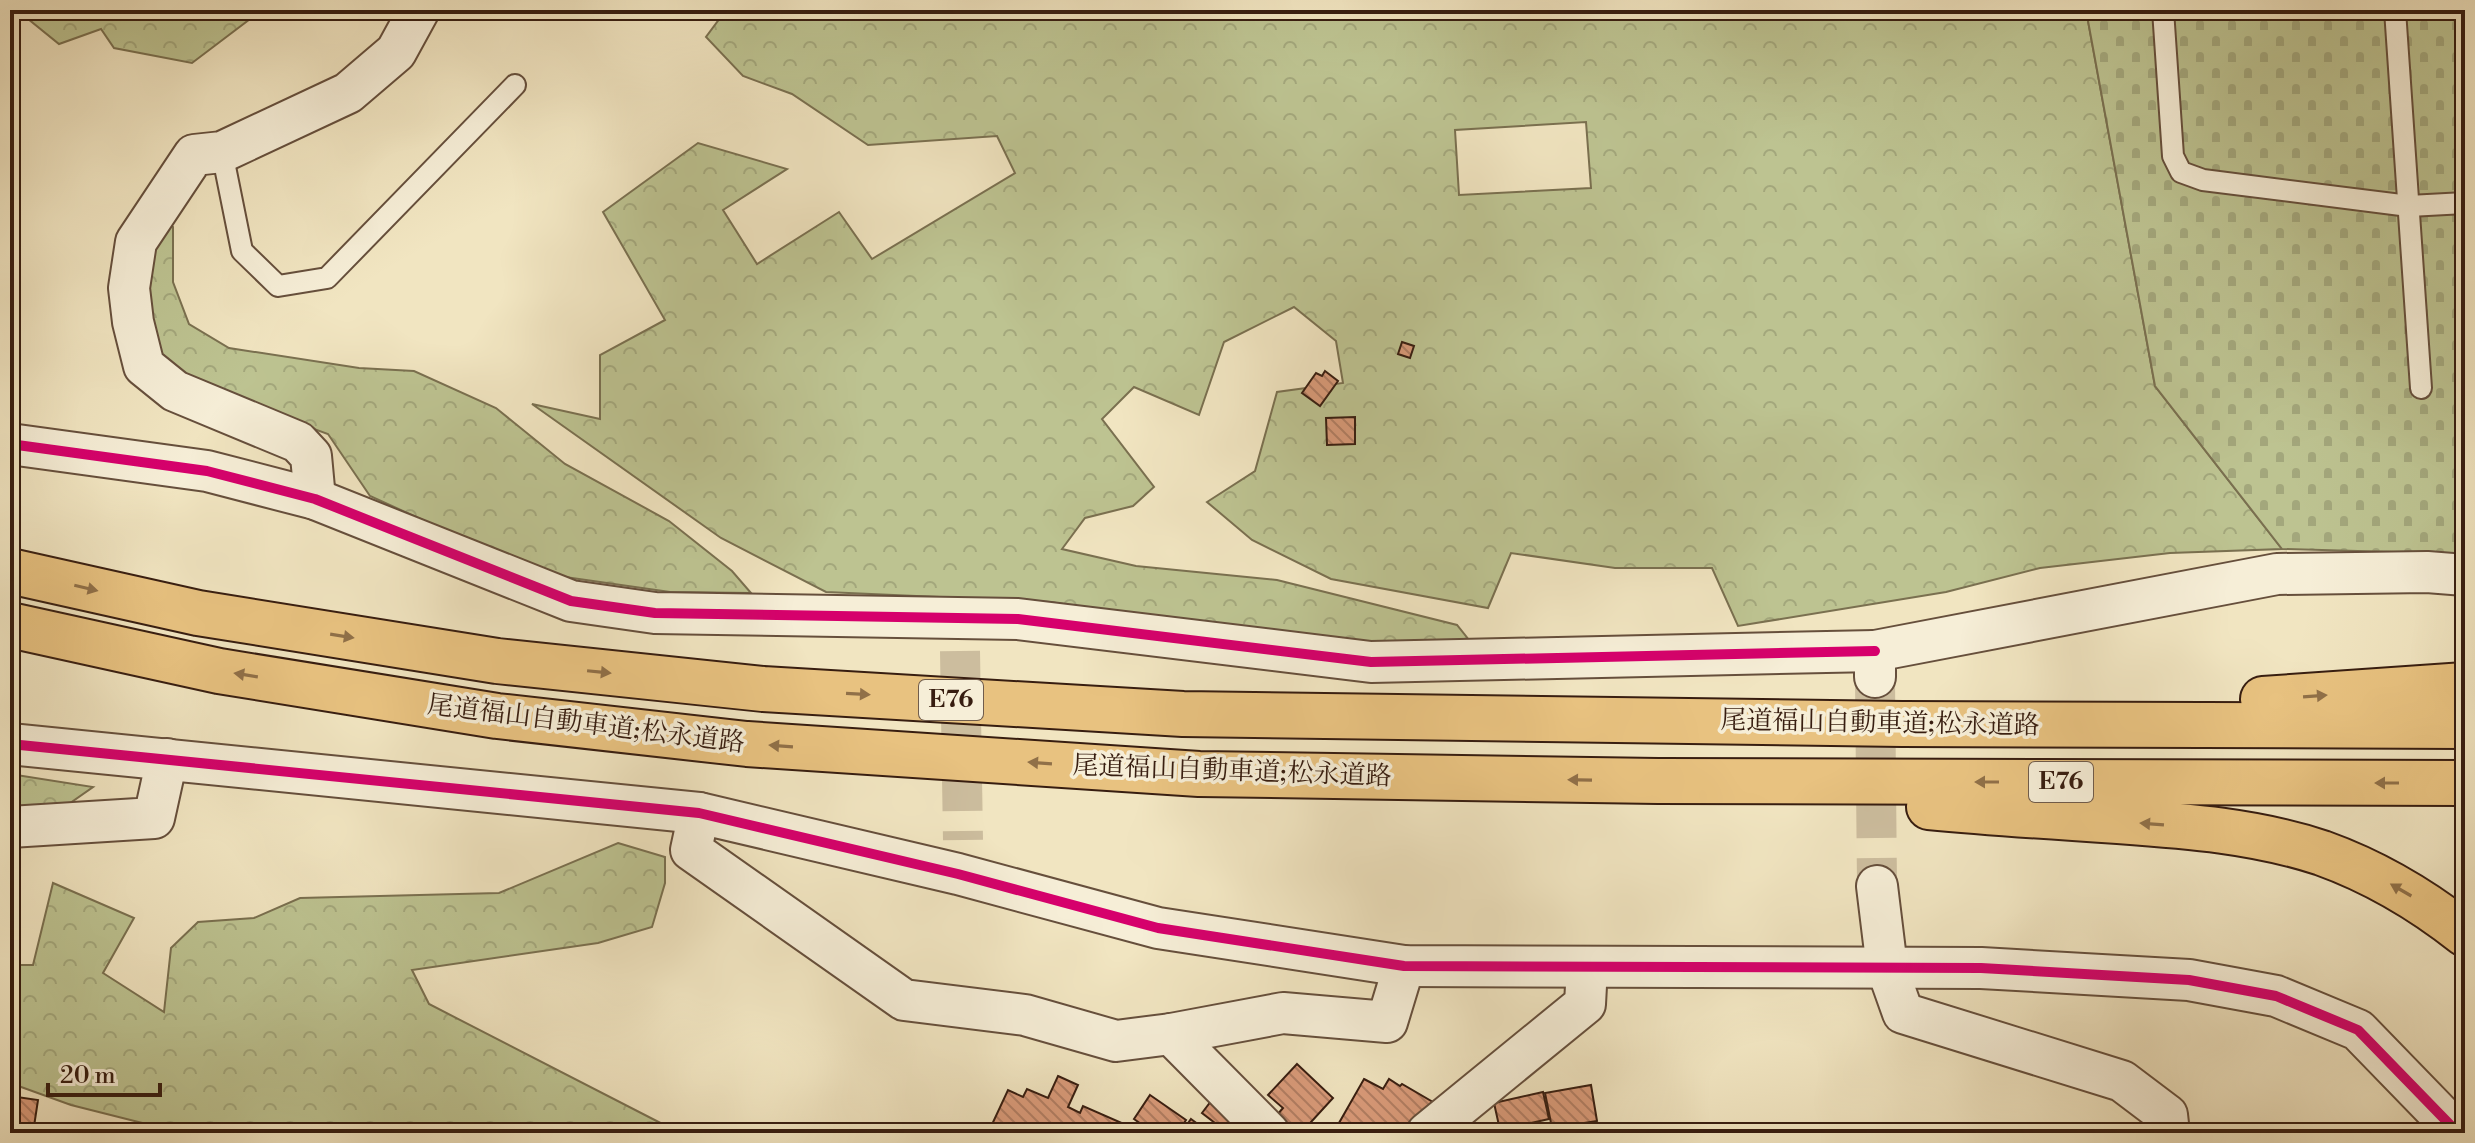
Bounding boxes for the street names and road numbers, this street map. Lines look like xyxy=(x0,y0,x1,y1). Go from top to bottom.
road number: E76 xyxy=(919,680,983,720)
street label: 尾道福山自動車道;松永道路 xyxy=(426,689,746,759)
street label: 尾道福山自動車道;松永道路 xyxy=(1720,704,2040,742)
street label: 尾道福山自動車道;松永道路 xyxy=(1072,749,1392,793)
road number: E76 xyxy=(2029,762,2093,802)

